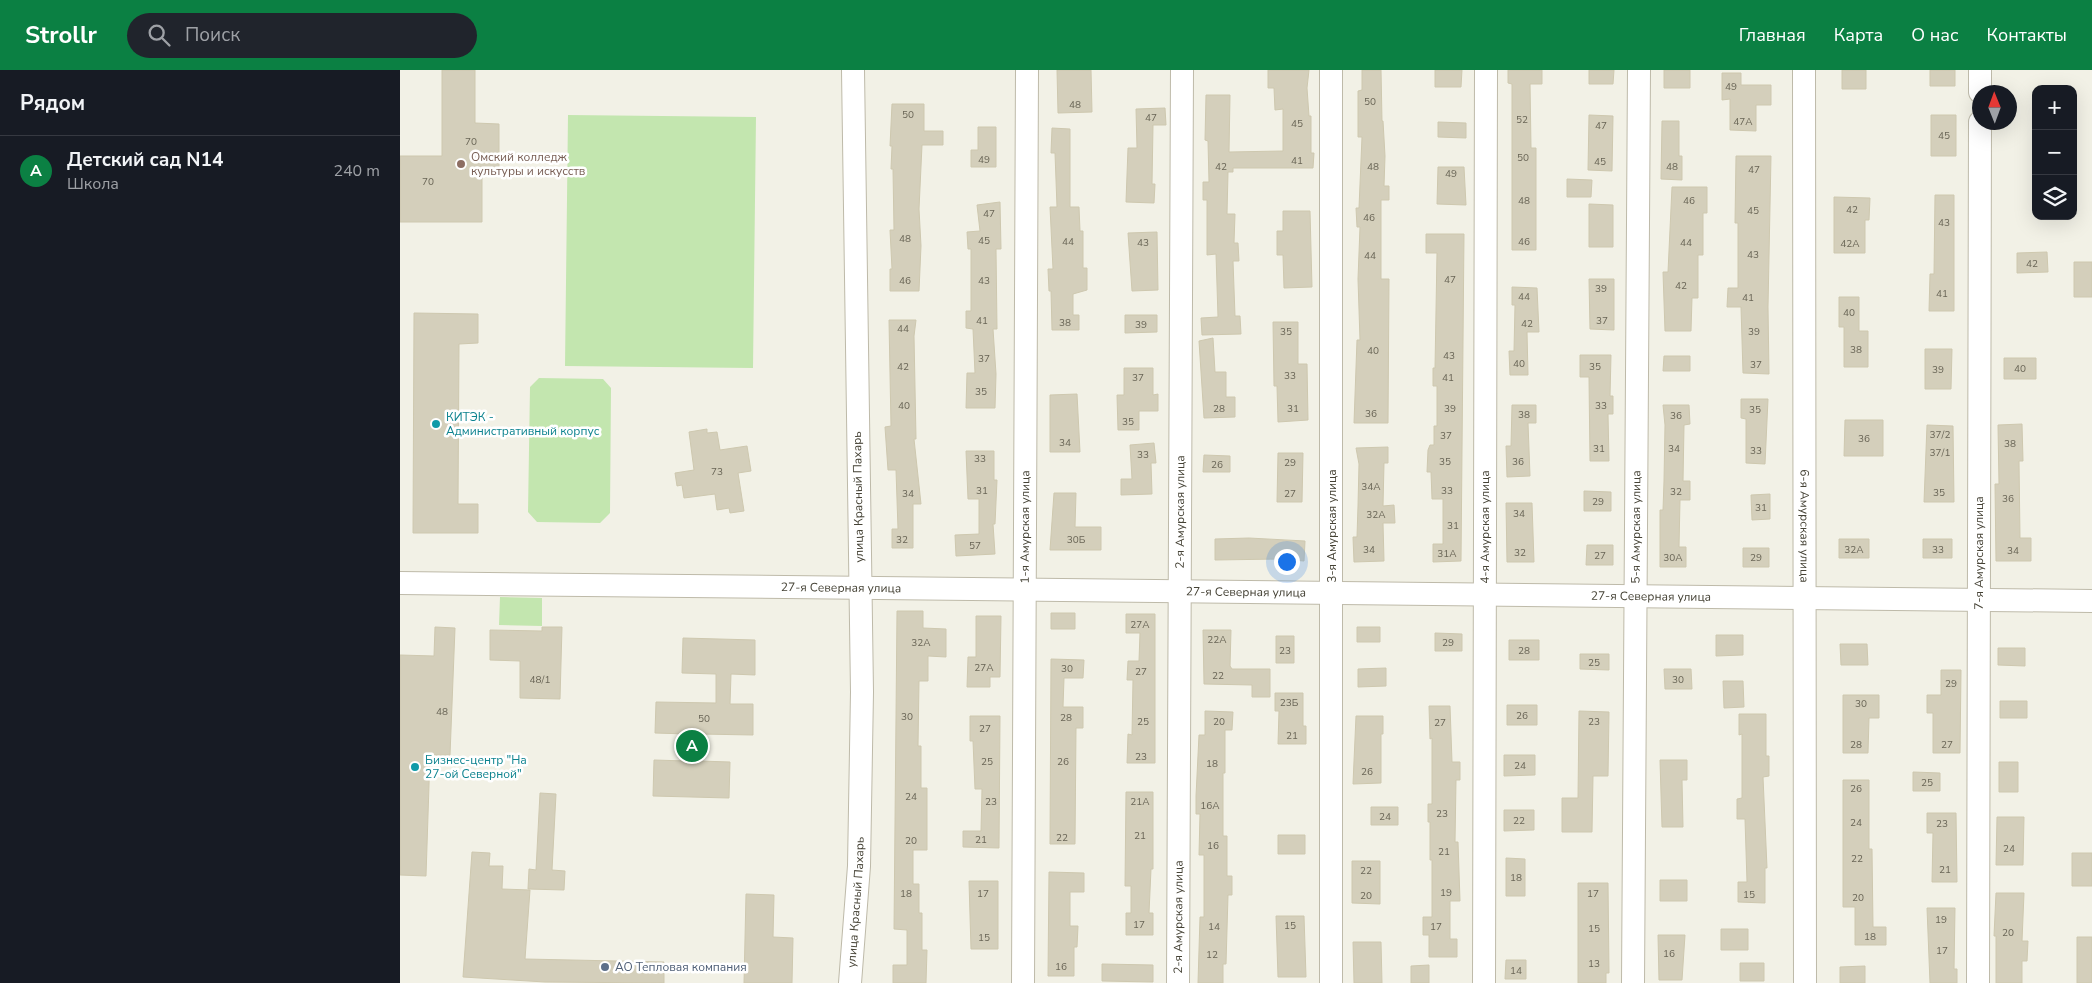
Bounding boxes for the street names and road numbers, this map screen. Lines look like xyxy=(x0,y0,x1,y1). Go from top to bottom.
street label: улица Красный Пахарь xyxy=(849,431,867,563)
street label: 2-я Амурская улица xyxy=(1172,455,1188,569)
street label: 3-я Амурская улица xyxy=(1324,469,1340,583)
street label: 6-я Амурская улица xyxy=(1796,469,1813,583)
street label: 1-я Амурская улица xyxy=(1017,470,1033,584)
street label: 4-я Амурская улица xyxy=(1477,470,1493,584)
street label: 5-я Амурская улица xyxy=(1628,470,1644,584)
street label: 7-я Амурская улица xyxy=(1971,496,1987,610)
street label: 27-я Северная улица xyxy=(781,579,901,596)
street label: 27-я Северная улица xyxy=(1186,583,1306,601)
street label: 27-я Северная улица xyxy=(1591,588,1711,605)
street label: улица Красный Пахарь xyxy=(843,836,868,968)
street label: 2-я Амурская улица xyxy=(1170,860,1187,974)

